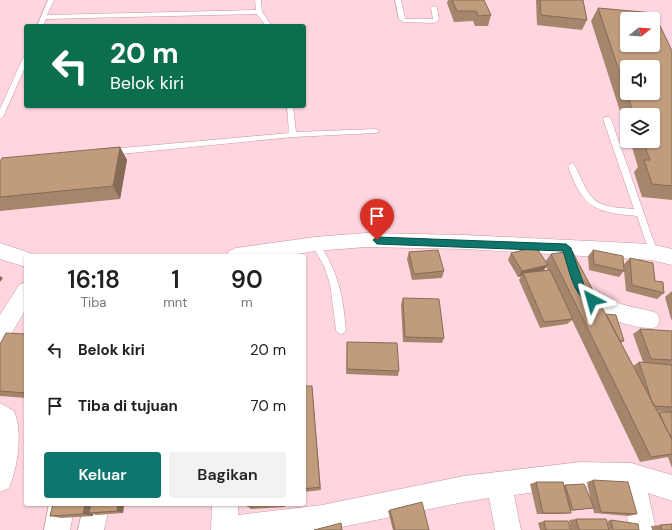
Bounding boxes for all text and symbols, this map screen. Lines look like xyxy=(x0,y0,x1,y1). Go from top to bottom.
north arrow xyxy=(620,12,660,52)
map controls xyxy=(620,12,660,148)
text: 20 m xyxy=(110,35,179,72)
icon: left xyxy=(44,40,96,92)
button: sound xyxy=(620,60,660,100)
text: Belok kiri xyxy=(110,71,184,95)
button: layers xyxy=(620,108,660,148)
pin xyxy=(360,199,394,240)
icon: arrive xyxy=(366,205,388,227)
text: 16:18 xyxy=(67,264,120,295)
text: 1 xyxy=(171,264,180,295)
text: 90 xyxy=(231,264,263,295)
position arrow xyxy=(571,279,613,321)
text: Tiba xyxy=(81,294,106,311)
text: mnt xyxy=(163,294,187,311)
text: m xyxy=(241,294,253,311)
icon: left xyxy=(44,339,66,361)
text: Belok kiri xyxy=(78,340,145,360)
text: 20 m xyxy=(250,340,286,360)
icon: arrive xyxy=(44,395,66,417)
text: Tiba di tujuan xyxy=(78,396,178,416)
text: 70 m xyxy=(251,396,286,416)
button: Keluar xyxy=(44,452,161,498)
button: Bagikan xyxy=(169,452,286,498)

